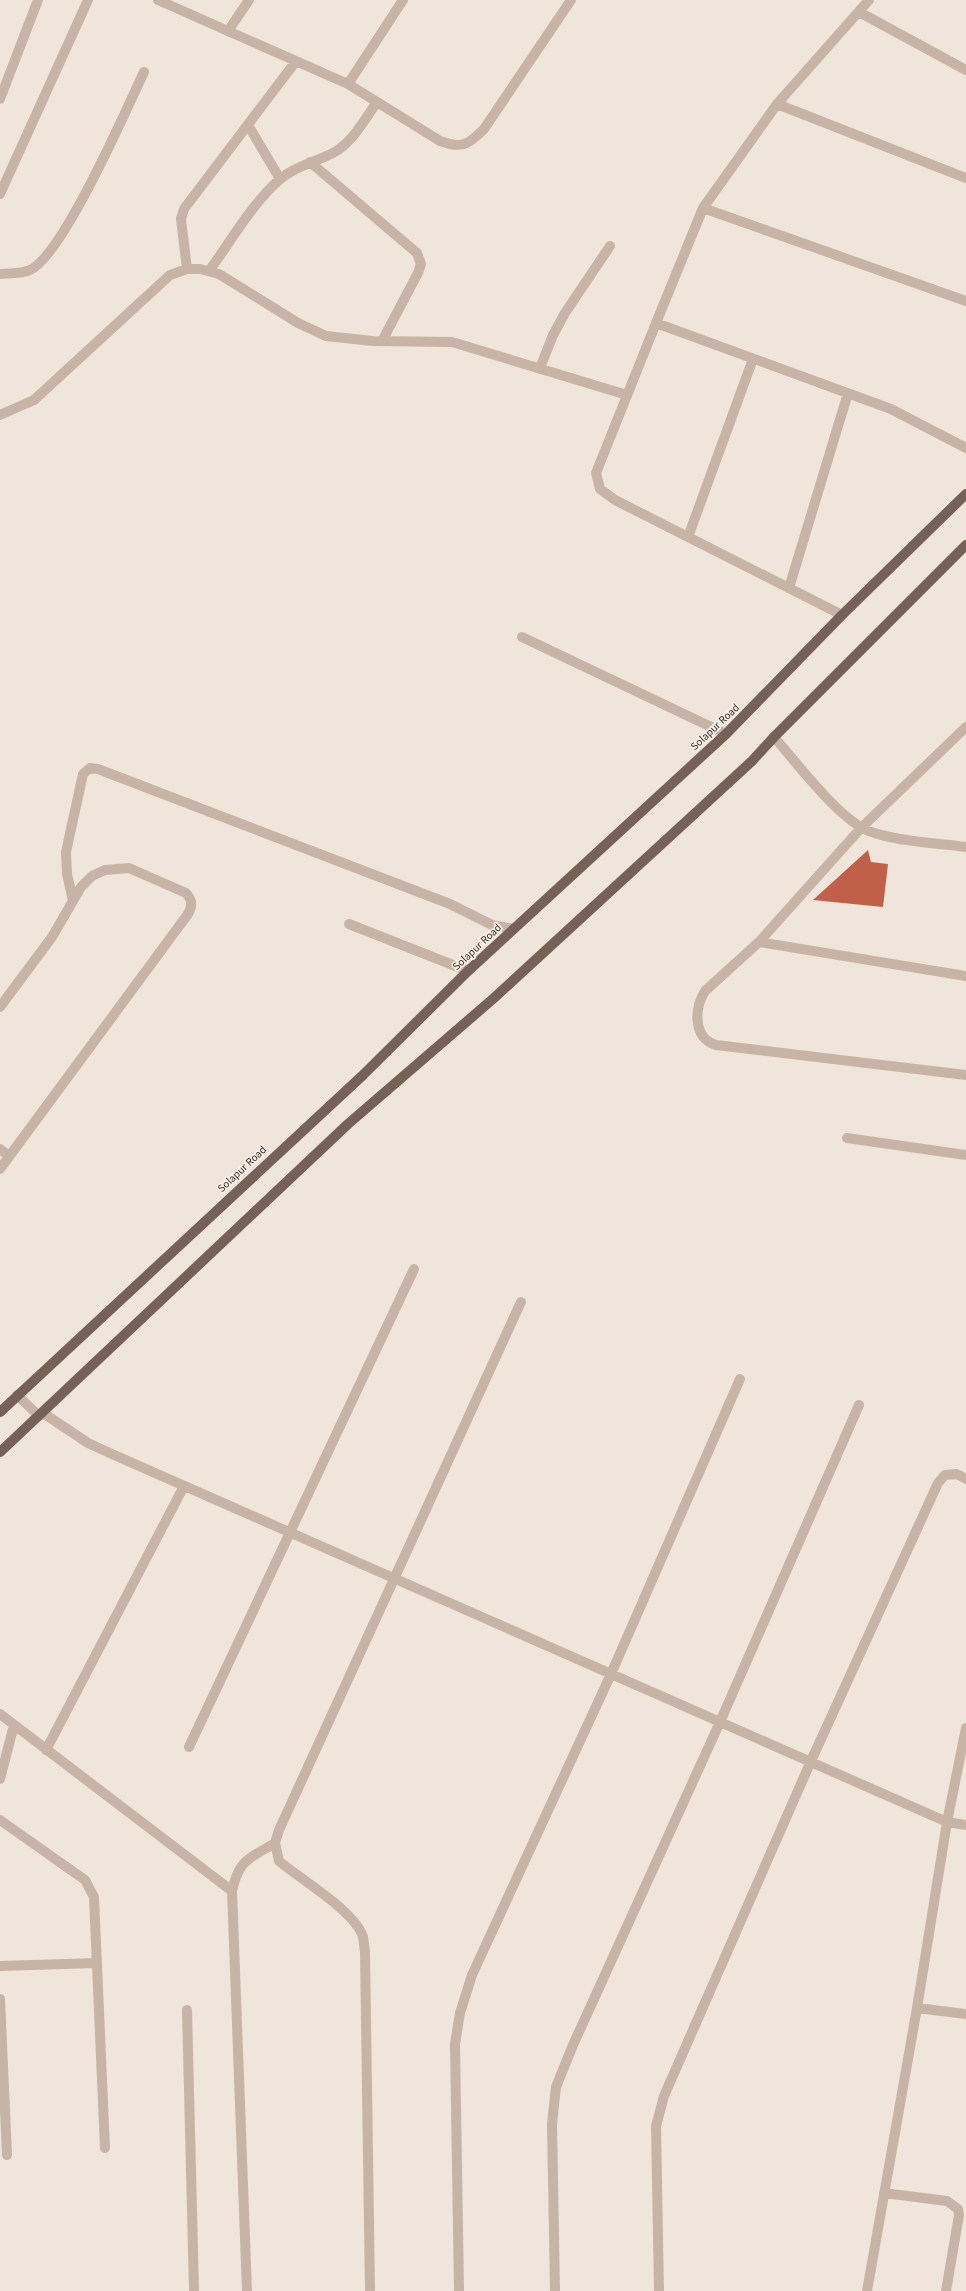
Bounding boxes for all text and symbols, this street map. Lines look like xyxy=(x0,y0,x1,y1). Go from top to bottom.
street label: Solapur Road xyxy=(687,700,743,754)
street label: Solapur Road xyxy=(449,920,505,974)
street label: Solapur Road xyxy=(214,1142,270,1196)

